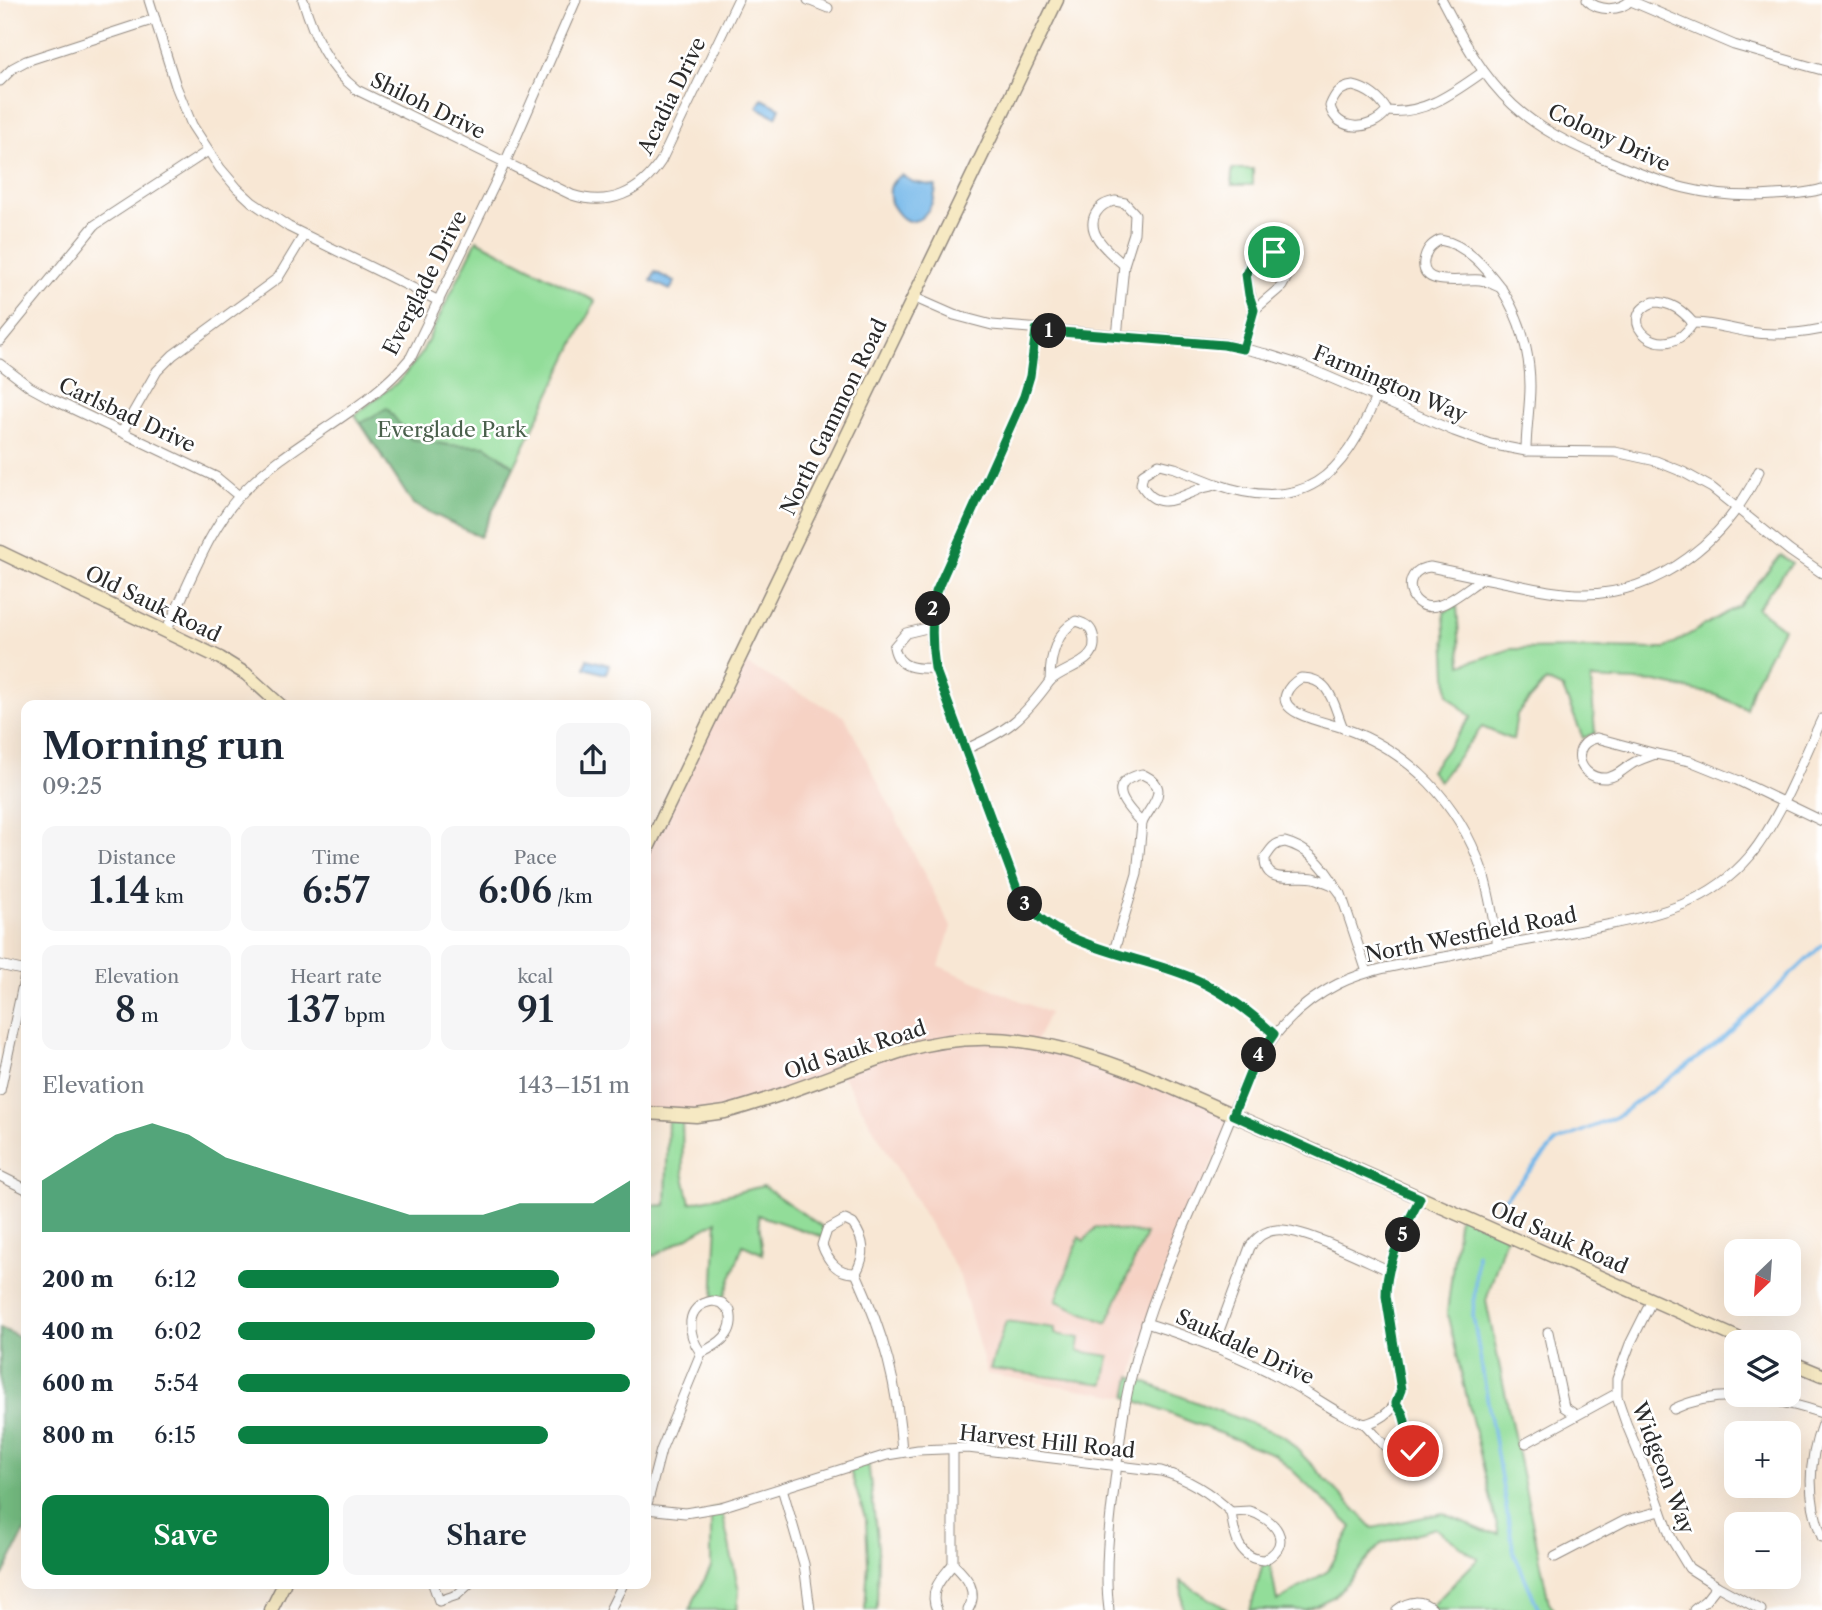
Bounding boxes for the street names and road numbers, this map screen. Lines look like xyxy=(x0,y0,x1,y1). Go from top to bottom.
street label: Acadia Drive xyxy=(632,33,711,159)
street label: Shiloh Drive xyxy=(367,67,490,144)
street label: Colony Drive xyxy=(1544,98,1674,177)
street label: Everglade Drive xyxy=(377,206,472,359)
street label: North Gammon Road xyxy=(775,314,892,519)
street label: Farmington Way xyxy=(1310,340,1471,427)
street label: Carlsbad Drive xyxy=(55,372,200,457)
street label: Old Sauk Road xyxy=(81,560,225,647)
street label: North Westfield Road xyxy=(1363,902,1579,967)
street label: Old Sauk Road xyxy=(781,1015,929,1084)
street label: Old Sauk Road xyxy=(1487,1196,1632,1279)
street label: Saukdale Drive xyxy=(1172,1304,1318,1390)
street label: Widgeon Way xyxy=(1627,1397,1700,1538)
street label: Harvest Hill Road xyxy=(958,1420,1136,1463)

